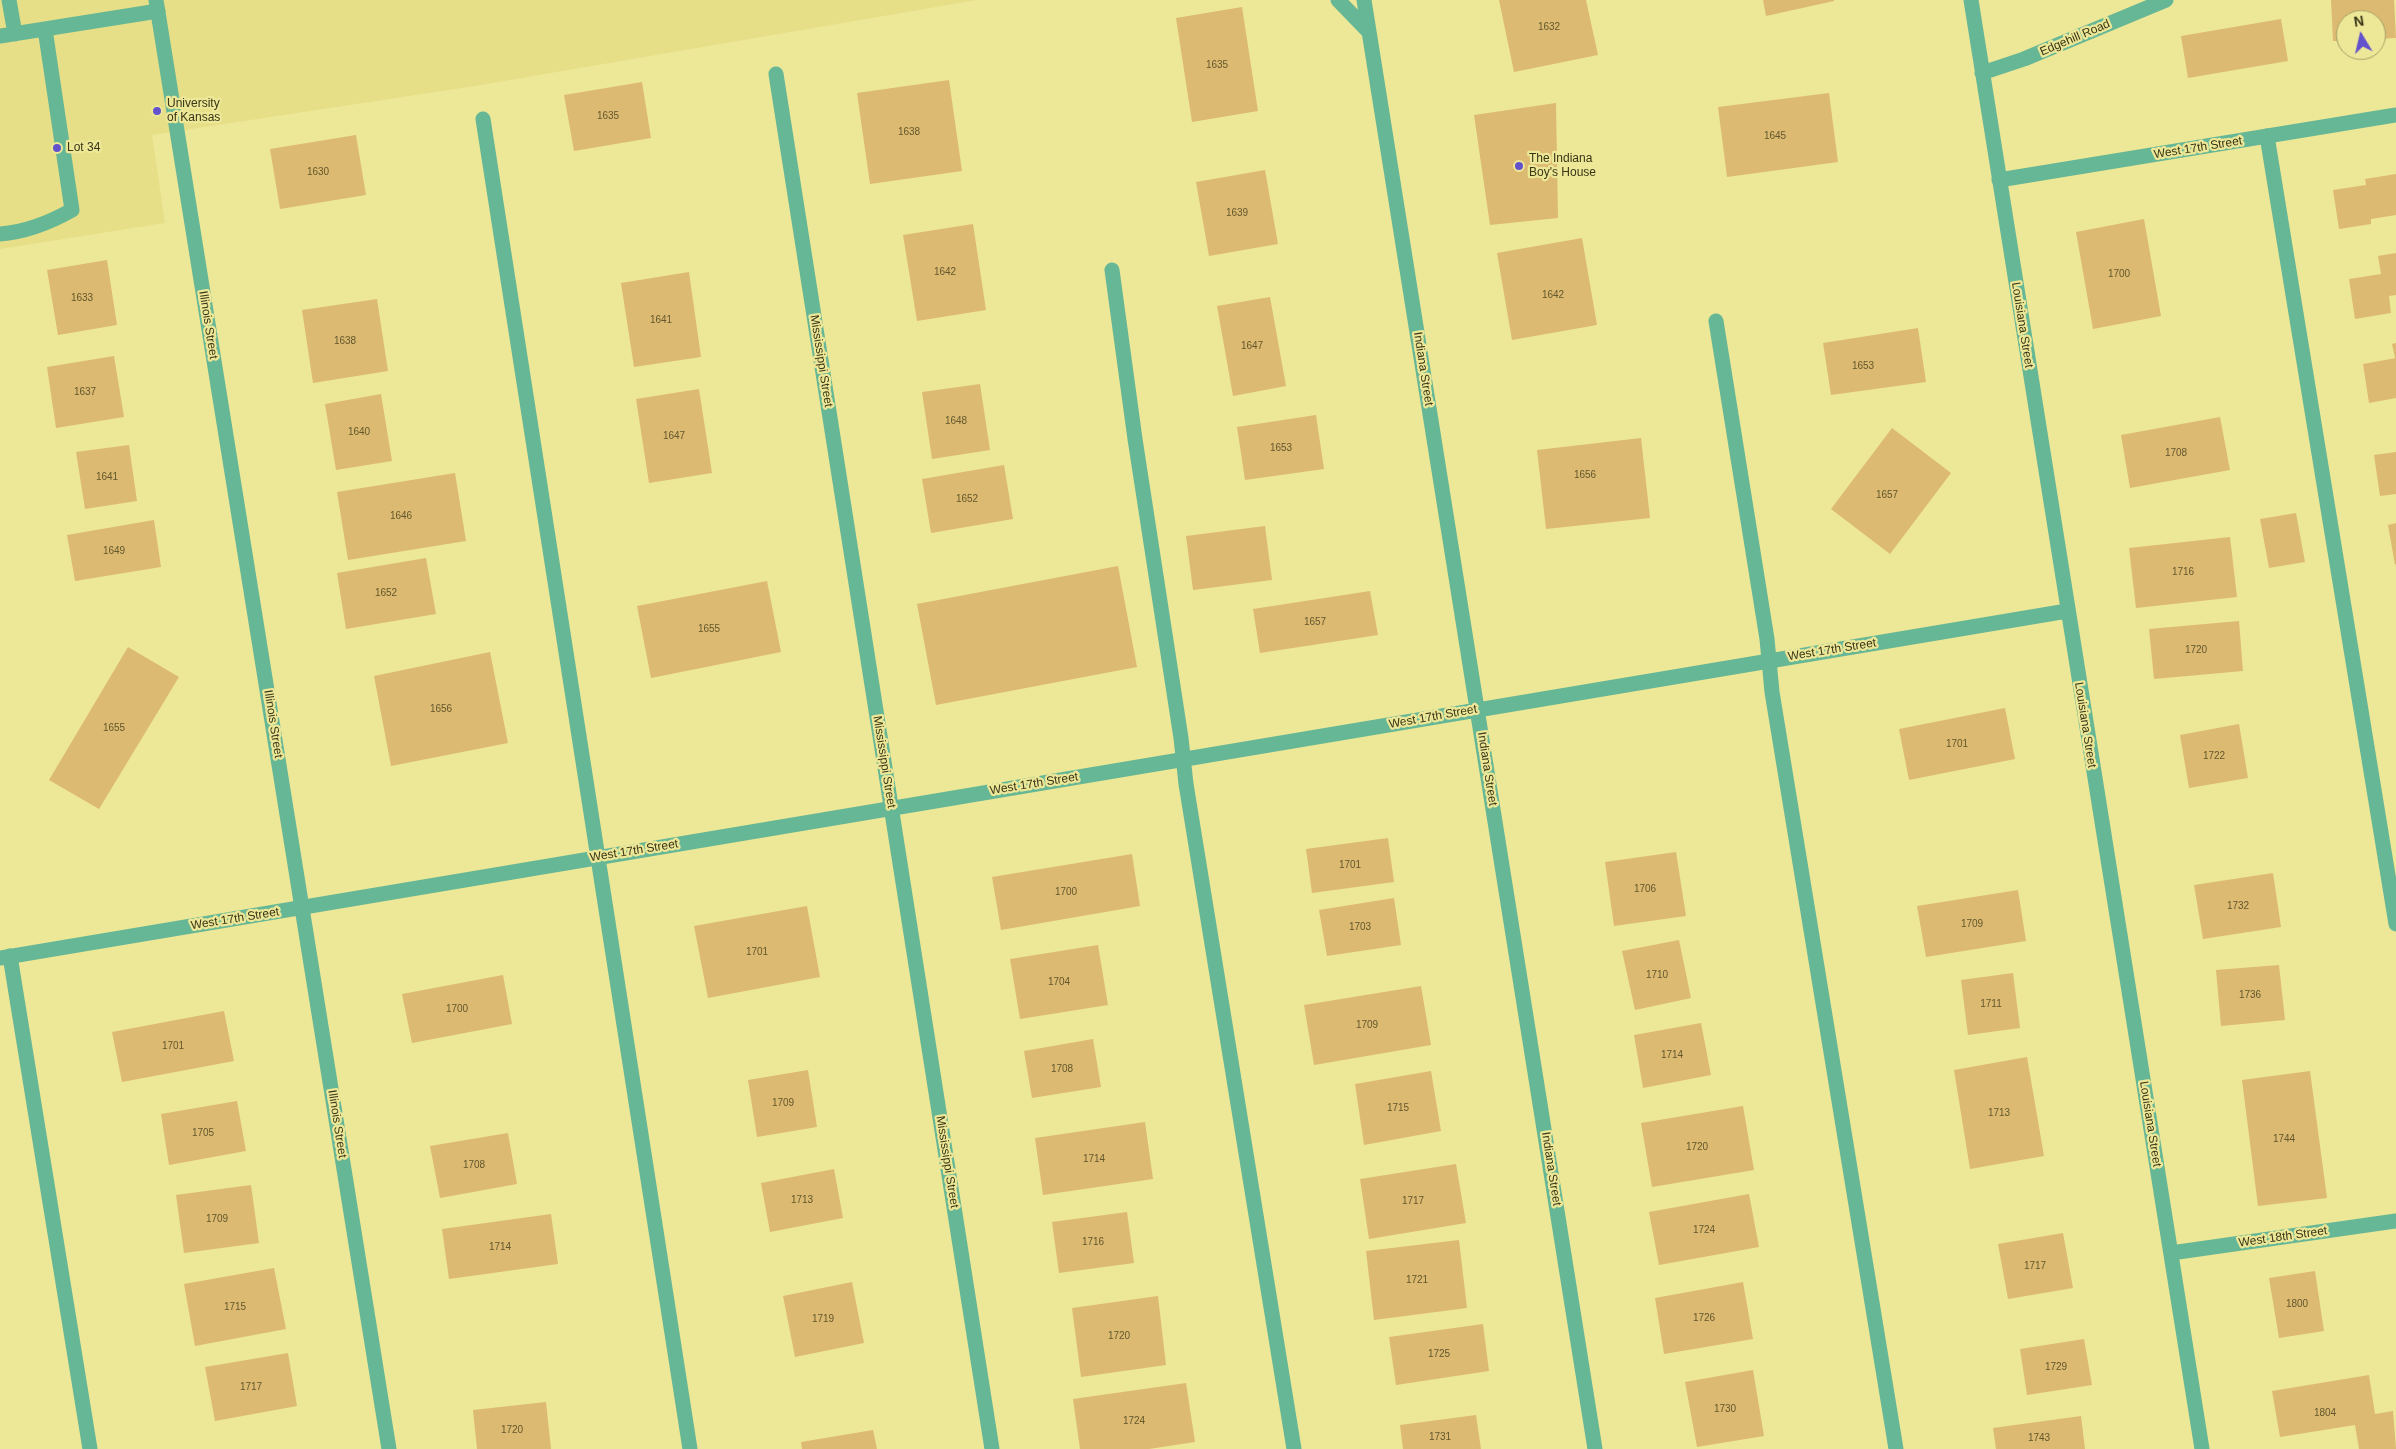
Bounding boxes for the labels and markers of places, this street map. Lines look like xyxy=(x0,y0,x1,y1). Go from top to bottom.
place label: University of Kansas xyxy=(167,97,220,125)
marker: University of Kansas xyxy=(151,105,163,117)
place label: Lot 34 xyxy=(67,141,100,155)
marker: Lot 34 xyxy=(51,142,63,154)
place label: The Indiana Boy's House xyxy=(1529,152,1596,180)
marker: The Indiana Boy's House xyxy=(1513,160,1525,172)

